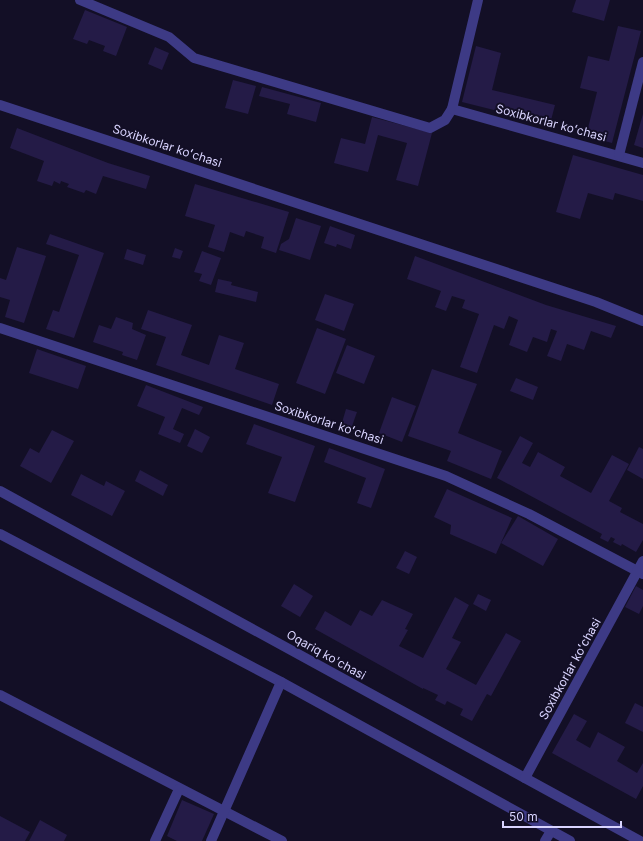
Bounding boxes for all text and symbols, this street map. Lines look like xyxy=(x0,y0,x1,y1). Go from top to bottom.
street label: Soxibkorlar koʻchasi xyxy=(494,101,608,145)
street label: Soxibkorlar koʻchasi xyxy=(111,121,224,170)
street label: Soxibkorlar koʻchasi xyxy=(273,398,386,447)
street label: Soxibkorlar koʻchasi xyxy=(535,615,604,722)
street label: Oqariq ko'chasi xyxy=(284,627,369,683)
scale bar xyxy=(503,803,621,829)
text: 50 m xyxy=(509,809,538,824)

